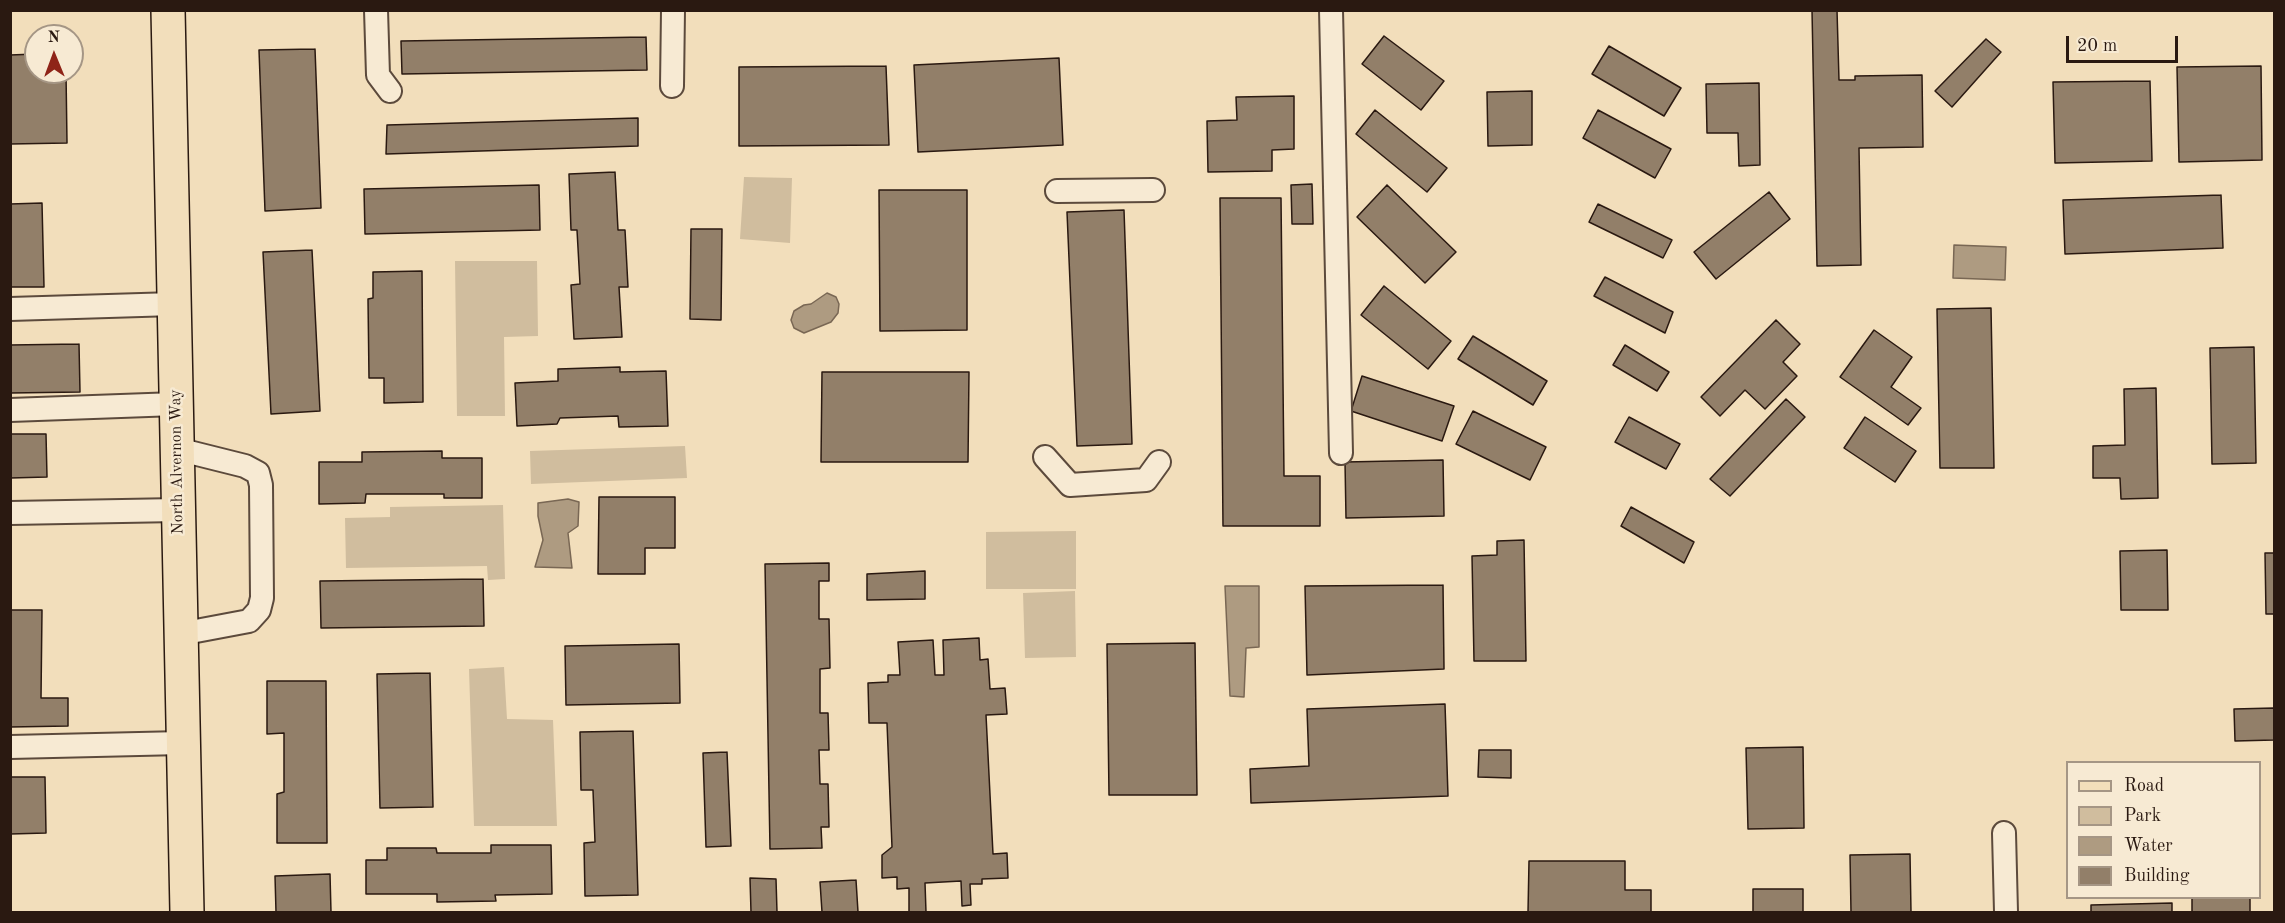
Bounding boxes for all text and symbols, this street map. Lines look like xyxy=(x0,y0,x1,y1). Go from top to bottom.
north arrow xyxy=(24,24,84,84)
scale bar xyxy=(2069,24,2182,62)
text: N xyxy=(47,30,60,46)
text: 20 m xyxy=(2077,37,2117,55)
street label: North Alvernon Way xyxy=(166,389,188,535)
legend xyxy=(2066,761,2261,899)
text: Road xyxy=(2124,777,2164,795)
text: Park xyxy=(2124,807,2161,825)
text: Water xyxy=(2124,837,2173,855)
text: Building xyxy=(2124,867,2189,885)

